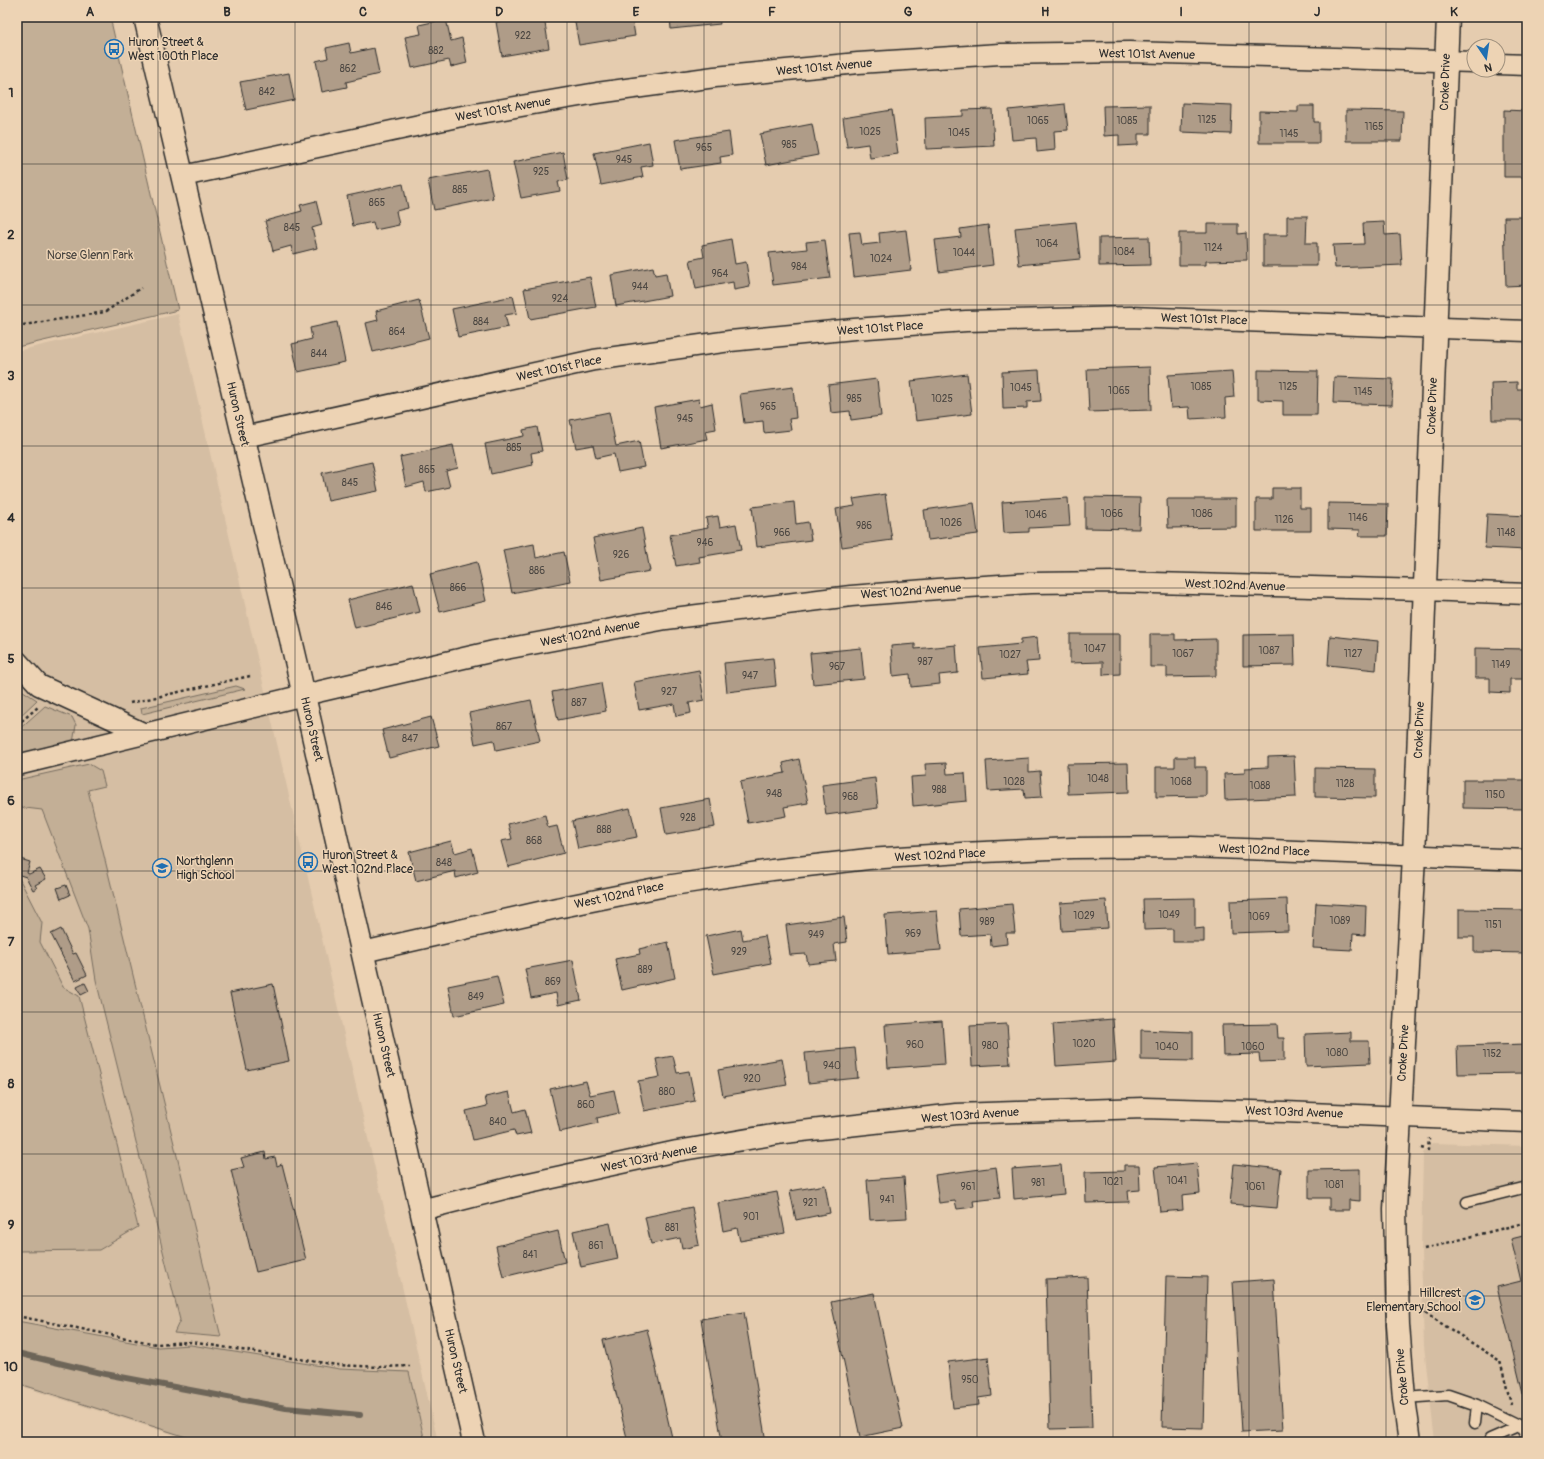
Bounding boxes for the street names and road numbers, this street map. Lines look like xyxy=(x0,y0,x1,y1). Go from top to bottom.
street label: West 101st Avenue xyxy=(1099,46,1195,63)
street label: Croke Drive xyxy=(1437,53,1454,111)
street label: West 101st Avenue xyxy=(775,56,873,79)
street label: West 101st Avenue xyxy=(454,94,552,125)
street label: West 101st Place xyxy=(1161,310,1248,329)
street label: West 101st Place xyxy=(836,318,924,339)
street label: West 101st Place xyxy=(515,352,603,385)
street label: Croke Drive xyxy=(1424,377,1441,435)
street label: Huron Street xyxy=(223,380,252,448)
street label: West 102nd Avenue xyxy=(1184,576,1286,595)
street label: West 102nd Avenue xyxy=(860,580,962,602)
street label: West 102nd Avenue xyxy=(539,617,641,650)
street label: Huron Street xyxy=(297,695,326,763)
street label: Croke Drive xyxy=(1411,701,1428,759)
street label: West 102nd Place xyxy=(1218,841,1310,860)
street label: West 102nd Place xyxy=(894,846,986,865)
street label: West 102nd Place xyxy=(573,879,665,912)
street label: Huron Street xyxy=(369,1011,398,1079)
street label: Croke Drive xyxy=(1395,1024,1412,1082)
street label: West 103rd Avenue xyxy=(1245,1103,1343,1122)
street label: West 103rd Avenue xyxy=(921,1105,1020,1126)
street label: West 103rd Avenue xyxy=(600,1141,699,1176)
street label: Huron Street xyxy=(441,1327,470,1395)
street label: Croke Drive xyxy=(1393,1348,1412,1406)

